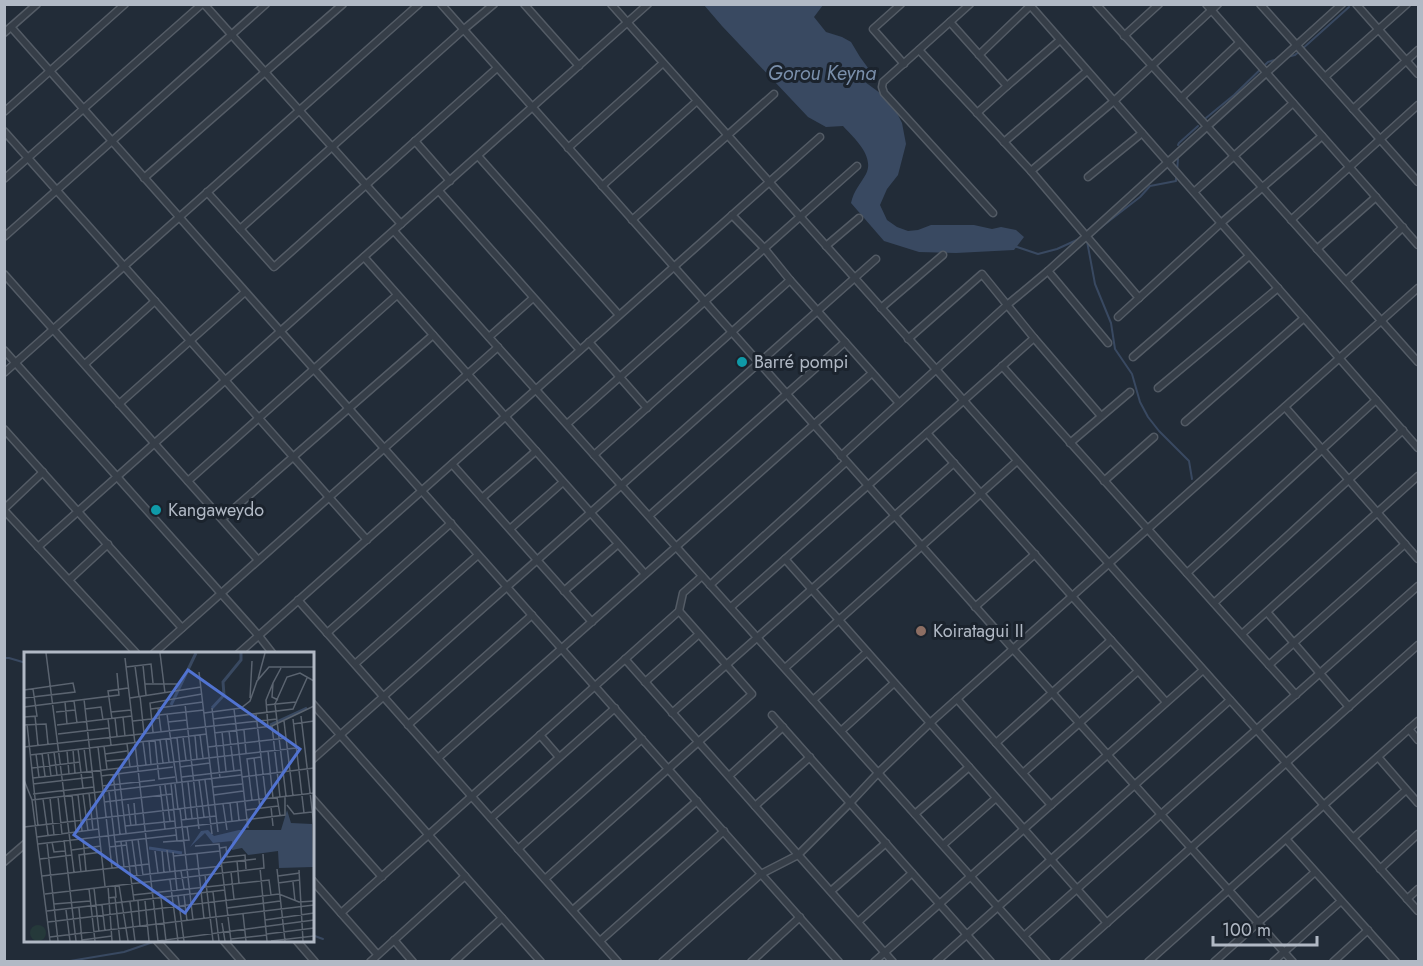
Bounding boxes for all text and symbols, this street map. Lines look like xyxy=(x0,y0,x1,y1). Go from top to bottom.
water label: Gorou Keyna xyxy=(768,59,876,88)
place label: Barré pompi xyxy=(754,349,849,375)
marker: Barré pompi xyxy=(735,355,749,369)
place label: Kangaweydo xyxy=(168,497,264,523)
marker: Kangaweydo xyxy=(149,503,163,517)
place label: Koiratagui II xyxy=(933,618,1024,644)
marker: Koiratagui II xyxy=(914,624,928,638)
inset map xyxy=(24,652,314,942)
scale bar xyxy=(1213,909,1316,947)
text: 100 m xyxy=(1222,917,1271,943)

